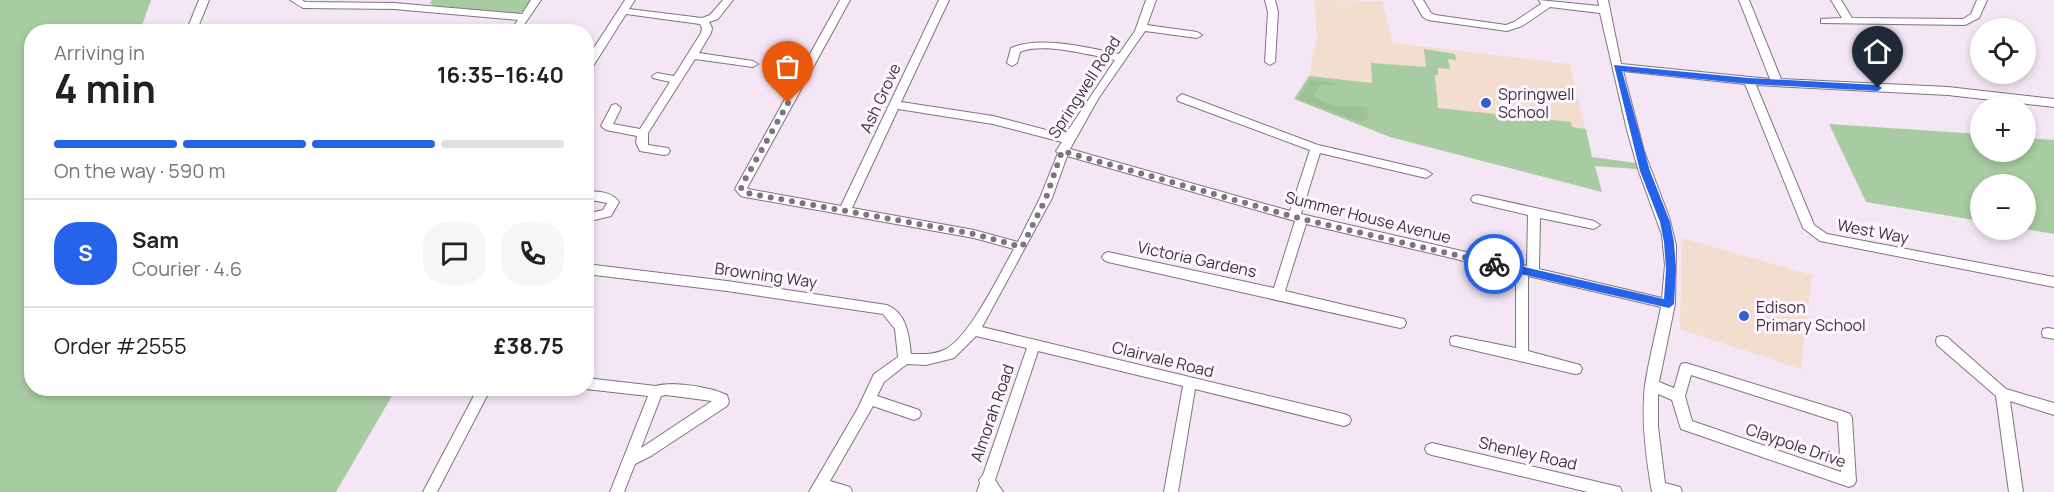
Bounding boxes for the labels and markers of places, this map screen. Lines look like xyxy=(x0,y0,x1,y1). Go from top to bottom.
pin xyxy=(1852,26,1903,88)
pin xyxy=(762,41,813,103)
place label: Springwell School xyxy=(1498,83,1575,123)
marker: Springwell School xyxy=(1479,96,1493,110)
place label: Edison Primary School xyxy=(1756,296,1866,336)
marker: Edison Primary School xyxy=(1737,309,1751,323)

